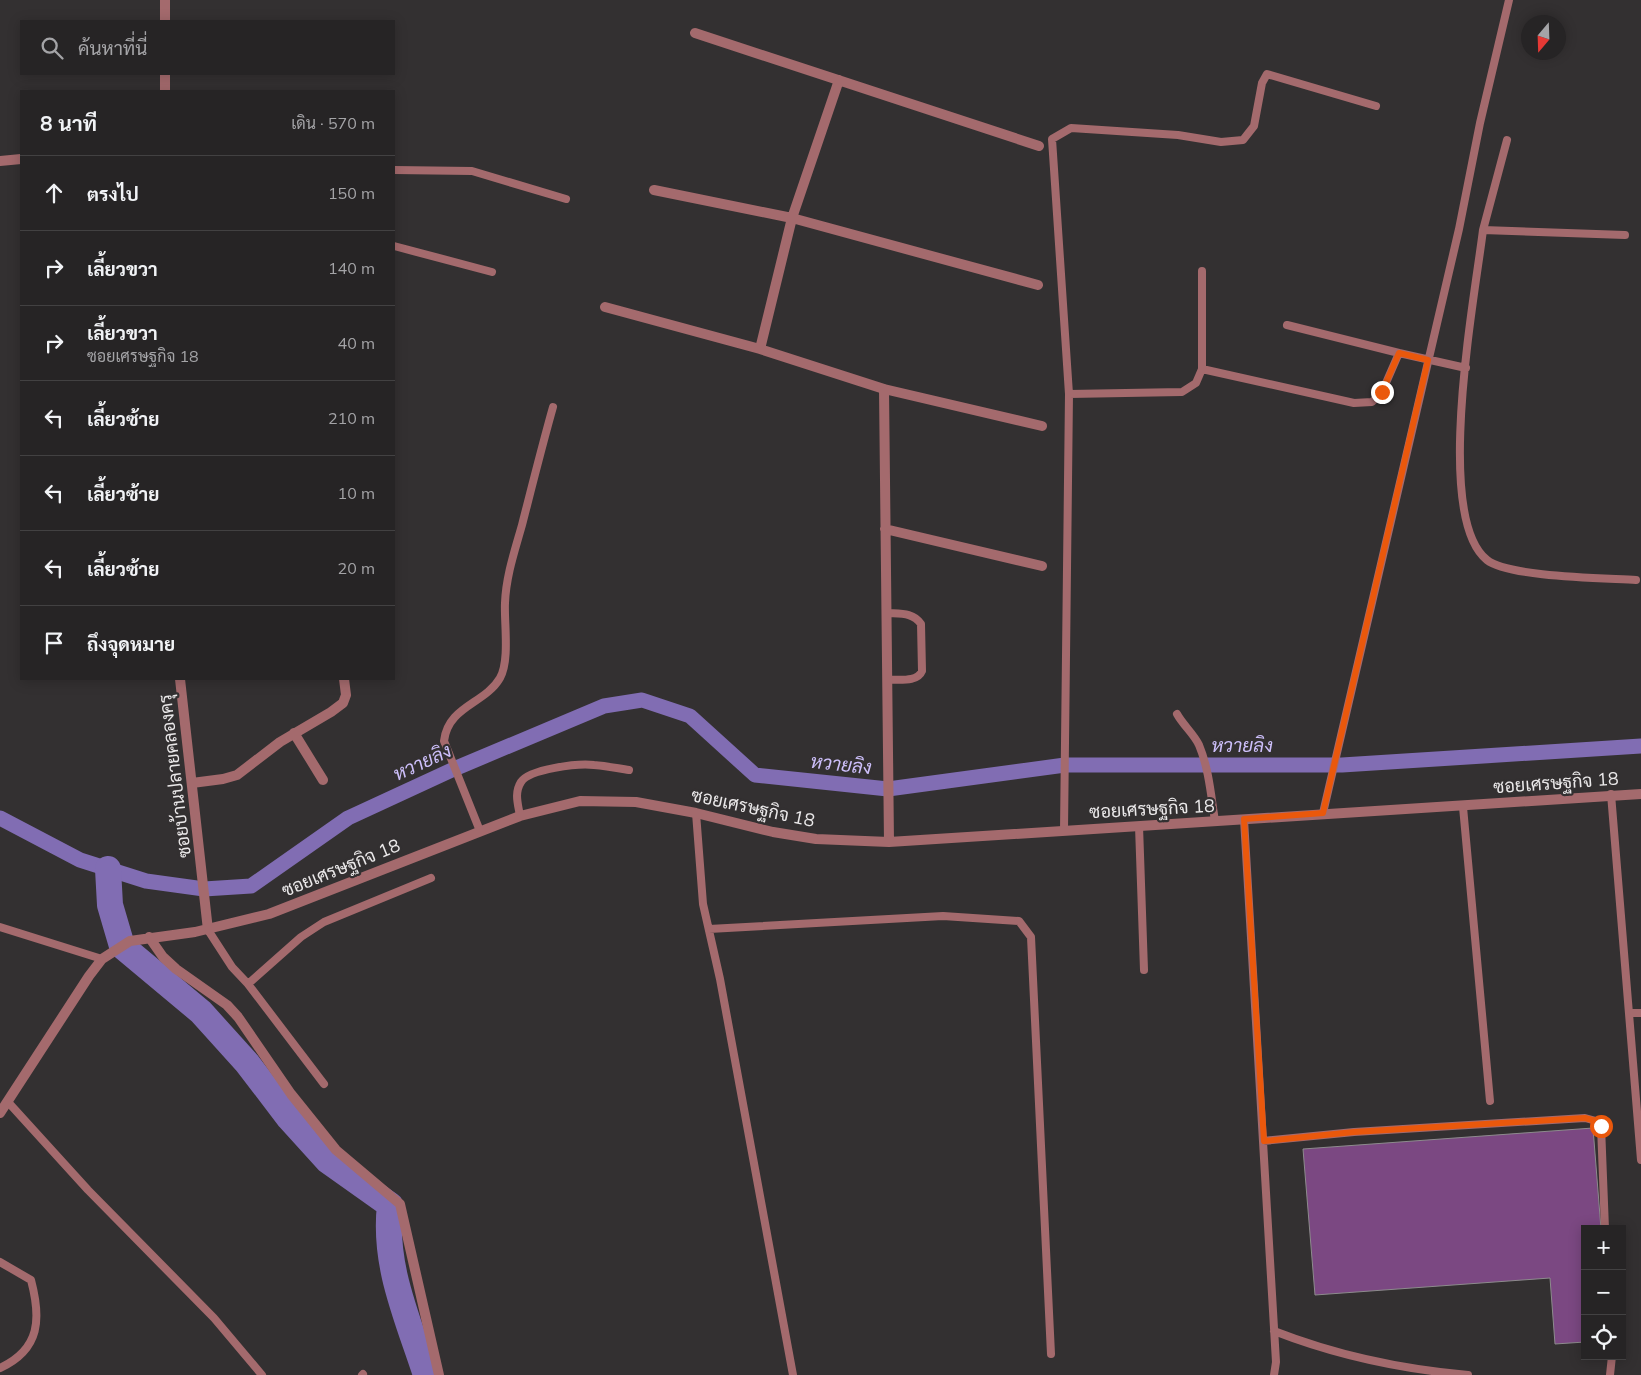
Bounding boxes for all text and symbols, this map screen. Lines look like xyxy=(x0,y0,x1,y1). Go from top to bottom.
north arrow xyxy=(1521,15,1566,60)
search box xyxy=(20,20,395,75)
icon: search xyxy=(38,34,66,62)
text: ค้นหาที่นี่ xyxy=(78,36,147,60)
text: 8 นาที xyxy=(40,110,97,136)
text: เดิน · 570 m xyxy=(291,113,375,133)
icon: ahead xyxy=(40,179,68,207)
text: ตรงไป xyxy=(87,182,139,206)
text: 150 m xyxy=(328,183,375,203)
icon: right xyxy=(40,254,68,282)
text: เลี้ยวขวา xyxy=(87,257,158,281)
text: 140 m xyxy=(328,258,375,278)
text: เลี้ยวขวา xyxy=(87,321,158,345)
icon: right xyxy=(40,329,68,357)
text: 40 m xyxy=(338,333,375,353)
text: ซอยเศรษฐกิจ 18 xyxy=(87,346,199,366)
route end xyxy=(1371,381,1394,404)
icon: left xyxy=(40,404,68,432)
text: เลี้ยวซ้าย xyxy=(87,407,159,431)
text: 210 m xyxy=(328,408,375,428)
icon: left xyxy=(40,479,68,507)
text: เลี้ยวซ้าย xyxy=(87,482,159,506)
text: 10 m xyxy=(338,483,375,503)
icon: left xyxy=(40,554,68,582)
text: เลี้ยวซ้าย xyxy=(87,557,159,581)
text: 20 m xyxy=(338,558,375,578)
icon: arrive xyxy=(40,629,68,657)
text: ถึงจุดหมาย xyxy=(87,632,175,656)
street label: ซอยบ้านปลายคลองครุ xyxy=(153,693,197,859)
water label: หวายลิง xyxy=(1211,733,1273,757)
water label: หวายลิง xyxy=(389,738,455,786)
water label: หวายลิง xyxy=(809,749,873,779)
street label: ซอยเศรษฐกิจ 18 xyxy=(1492,767,1620,799)
street label: ซอยเศรษฐกิจ 18 xyxy=(689,783,817,833)
street label: ซอยเศรษฐกิจ 18 xyxy=(1089,794,1215,824)
street label: ซอยเศรษฐกิจ 18 xyxy=(278,833,404,903)
route start xyxy=(1590,1115,1613,1138)
map controls xyxy=(1581,1225,1626,1360)
button: + xyxy=(1581,1225,1626,1270)
button: − xyxy=(1581,1270,1626,1315)
button: locate xyxy=(1581,1315,1626,1360)

